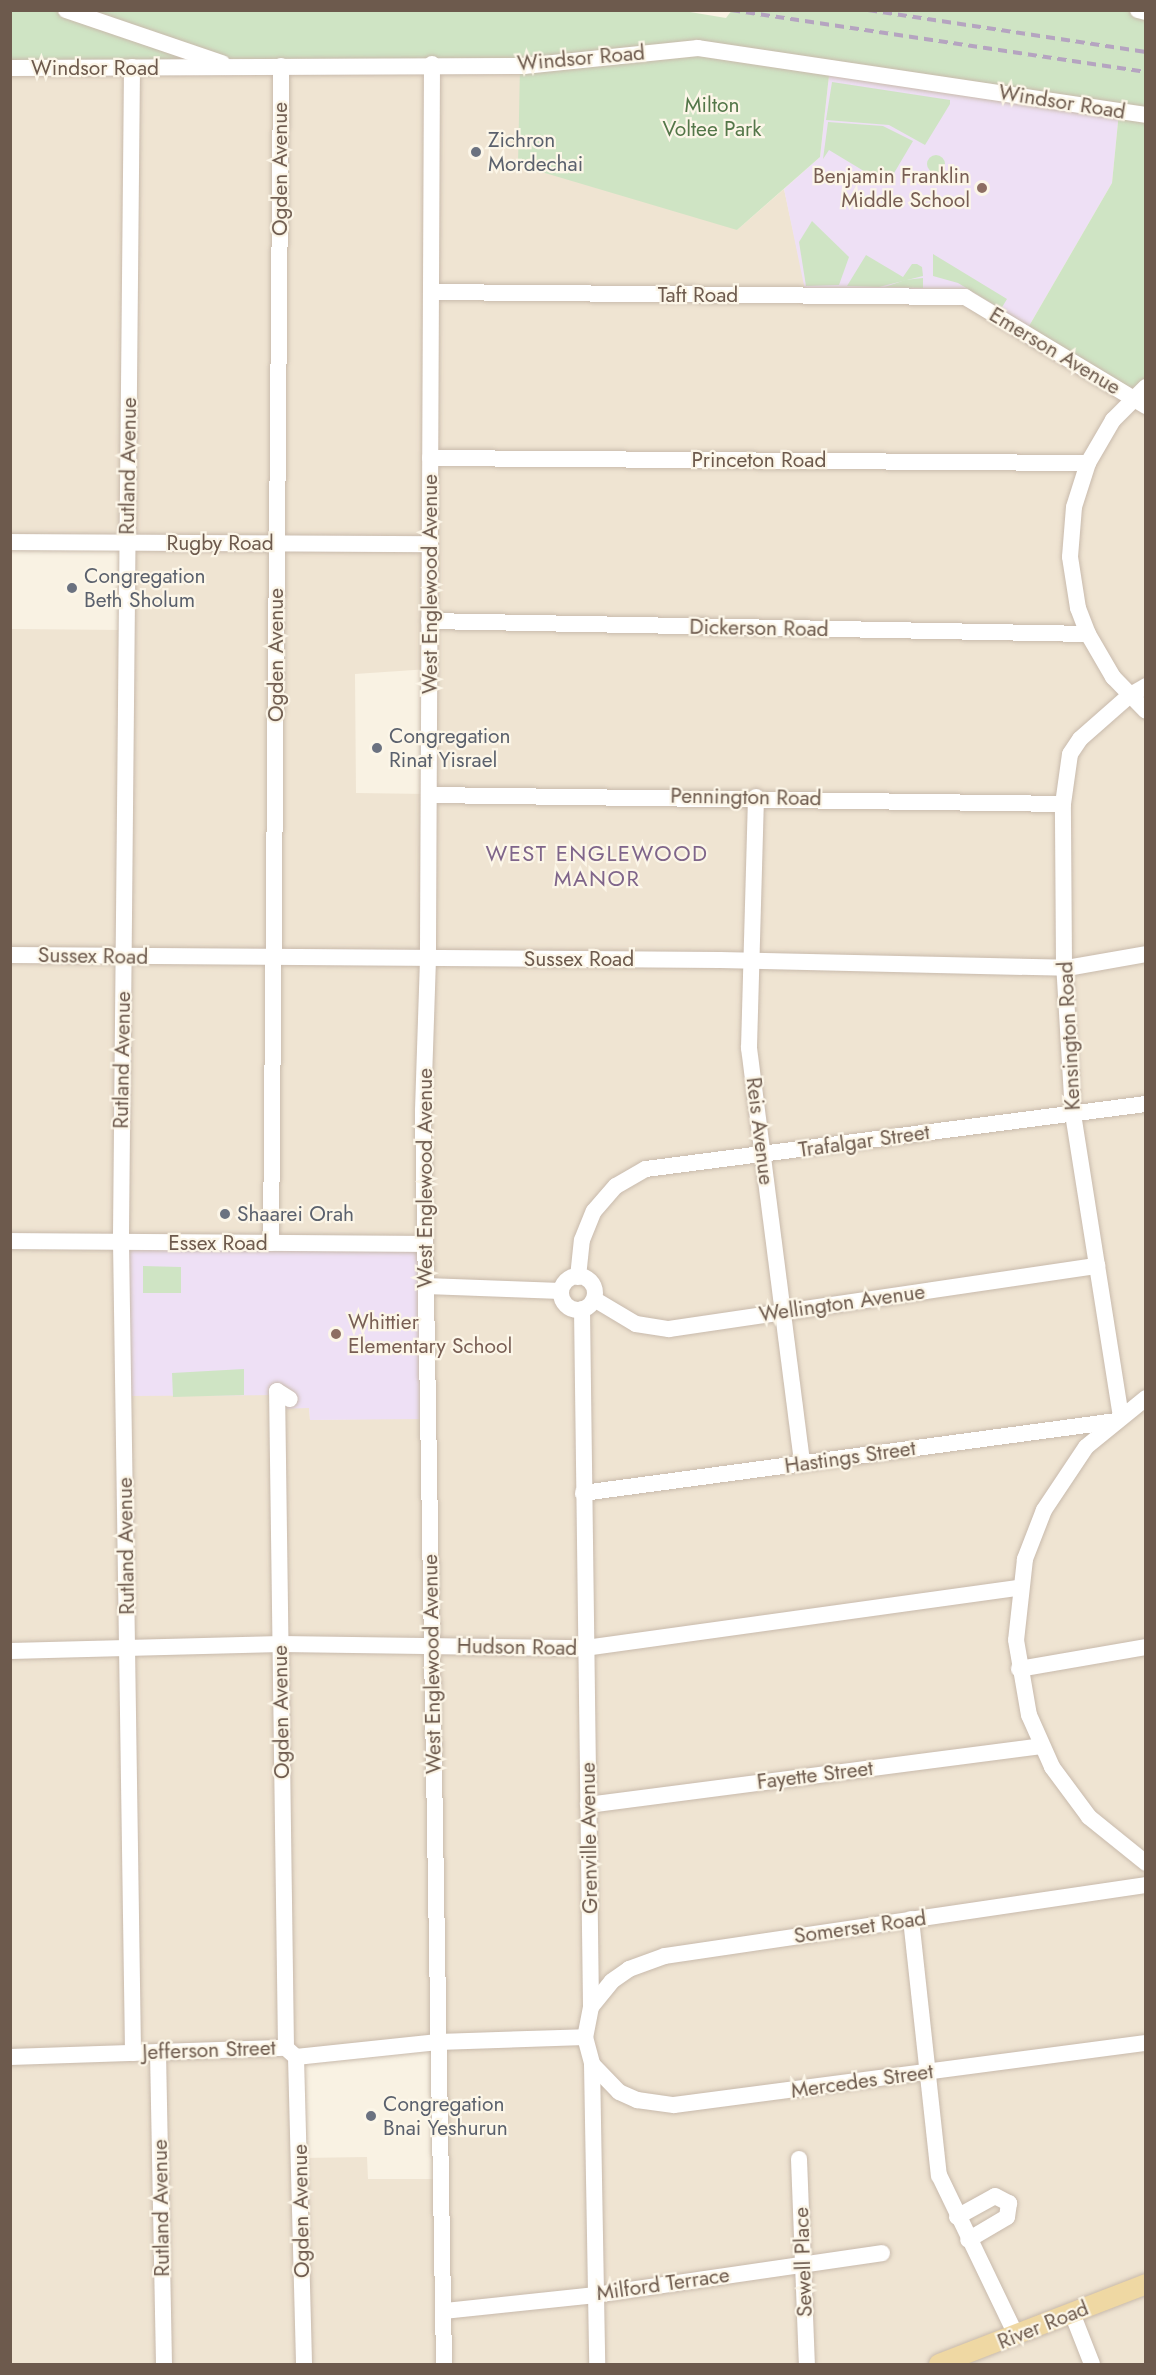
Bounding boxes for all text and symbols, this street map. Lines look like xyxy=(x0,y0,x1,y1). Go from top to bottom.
street label: Windsor Road xyxy=(516,40,646,76)
street label: Windsor Road xyxy=(31,55,159,81)
street label: Windsor Road xyxy=(997,80,1127,124)
park label: Milton Voltee Park xyxy=(663,92,761,142)
street label: Ogden Avenue xyxy=(267,102,293,236)
place label: Zichron Mordechai xyxy=(488,127,583,177)
marker: Zichron Mordechai xyxy=(469,145,483,159)
place label: Benjamin Franklin Middle School xyxy=(813,163,970,213)
marker: Benjamin Franklin Middle School xyxy=(975,181,989,195)
street label: Taft Road xyxy=(658,282,738,308)
street label: Emerson Avenue xyxy=(985,302,1125,400)
street label: Rutland Avenue xyxy=(114,397,142,535)
street label: Princeton Road xyxy=(692,447,826,473)
street label: West Englewood Avenue xyxy=(417,474,443,694)
street label: Rugby Road xyxy=(166,530,274,556)
place label: Congregation Beth Sholum xyxy=(84,563,206,613)
marker: Congregation Beth Sholum xyxy=(65,581,79,595)
street label: Ogden Avenue xyxy=(263,588,289,722)
street label: Dickerson Road xyxy=(689,614,829,642)
place label: Congregation Rinat Yisrael xyxy=(389,723,511,773)
marker: Congregation Rinat Yisrael xyxy=(370,741,384,755)
street label: Pennington Road xyxy=(670,783,822,811)
district label: WEST ENGLEWOOD MANOR xyxy=(485,840,709,891)
street label: Sussex Road xyxy=(38,942,148,970)
street label: Sussex Road xyxy=(524,946,634,972)
street label: Kensington Road xyxy=(1053,961,1085,1111)
street label: Rutland Avenue xyxy=(108,991,136,1129)
street label: West Englewood Avenue xyxy=(412,1068,438,1288)
street label: Reis Avenue xyxy=(741,1076,779,1186)
street label: Trafalgar Street xyxy=(797,1119,931,1163)
place label: Shaarei Orah xyxy=(237,1201,354,1227)
marker: Shaarei Orah xyxy=(218,1207,232,1221)
street label: Essex Road xyxy=(168,1230,268,1256)
street label: Wellington Avenue xyxy=(757,1279,927,1327)
place label: Whittier Elementary School xyxy=(348,1309,512,1359)
marker: Whittier Elementary School xyxy=(329,1327,343,1341)
street label: Hastings Street xyxy=(783,1435,917,1479)
street label: Rutland Avenue xyxy=(112,1477,140,1615)
street label: West Englewood Avenue xyxy=(417,1554,447,1774)
street label: Hudson Road xyxy=(457,1633,577,1661)
street label: Ogden Avenue xyxy=(267,1645,295,1779)
street label: Fayette Street xyxy=(755,1755,875,1795)
street label: Grenville Avenue xyxy=(575,1762,603,1914)
street label: Somerset Road xyxy=(792,1905,928,1949)
street label: Jefferson Street xyxy=(142,2035,276,2065)
street label: Mercedes Street xyxy=(789,2059,935,2103)
place label: Congregation Bnai Yeshurun xyxy=(383,2091,508,2141)
marker: Congregation Bnai Yeshurun xyxy=(364,2109,378,2123)
street label: Rutland Avenue xyxy=(147,2139,175,2277)
street label: Ogden Avenue xyxy=(287,2144,315,2278)
street label: Sewell Place xyxy=(788,2207,818,2317)
street label: Milford Terrace xyxy=(595,2262,731,2306)
street label: River Road xyxy=(994,2295,1092,2355)

